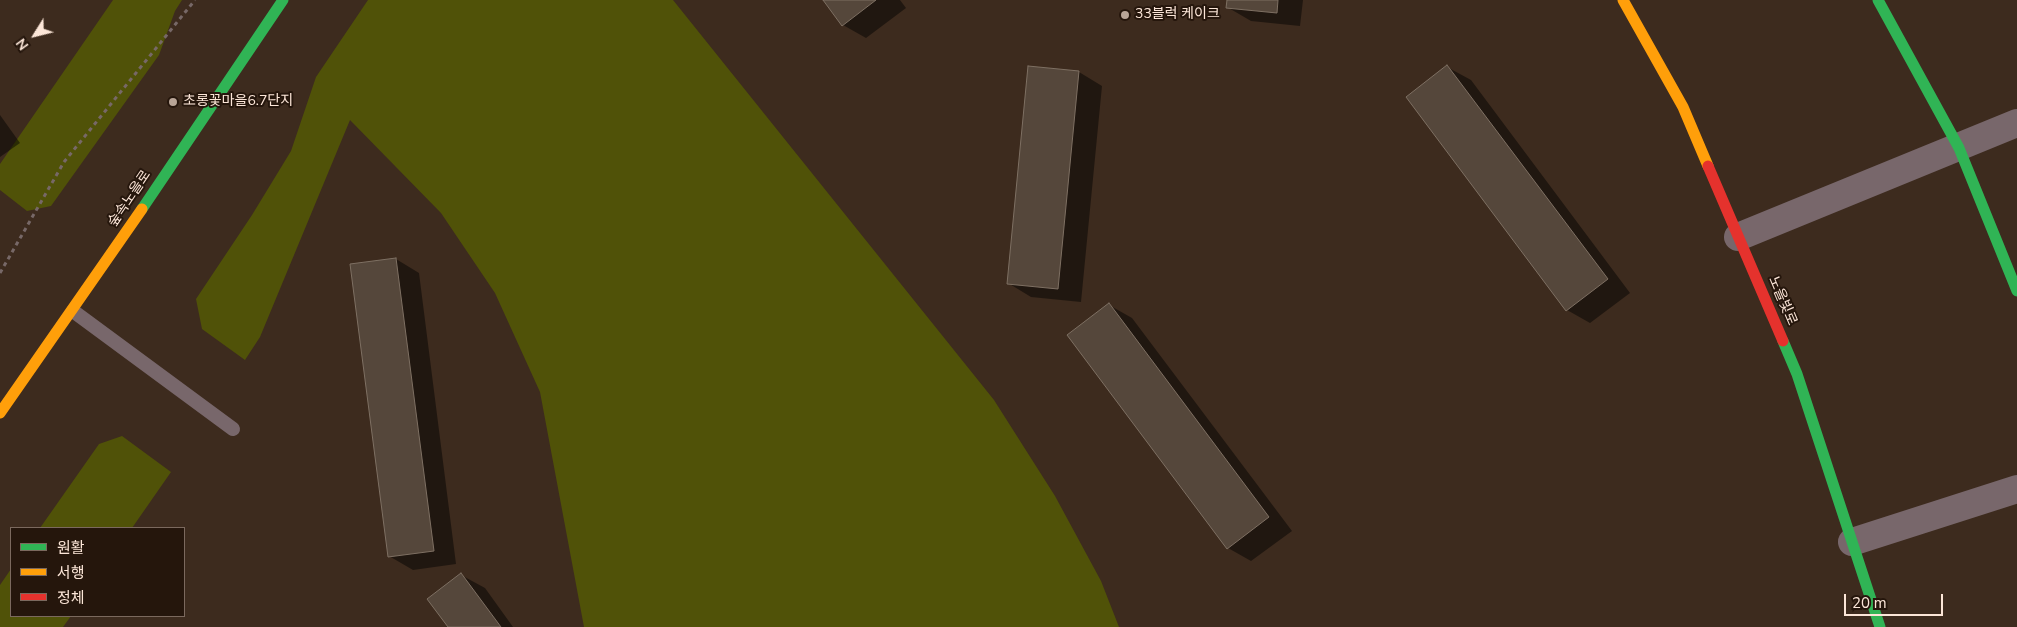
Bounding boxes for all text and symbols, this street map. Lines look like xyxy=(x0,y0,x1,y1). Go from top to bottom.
place label: 33블럭 케이크 xyxy=(1135,7,1220,23)
marker: 33블럭 케이크 xyxy=(1119,9,1131,21)
north arrow xyxy=(10,10,60,60)
text: N xyxy=(12,34,33,54)
place label: 초롱꽃마을6.7단지 xyxy=(183,94,293,110)
marker: 초롱꽃마을6.7단지 xyxy=(167,96,179,108)
street label: 숲속노을로 xyxy=(105,168,155,230)
street label: 노을빛로 xyxy=(1764,274,1800,328)
legend xyxy=(10,527,185,617)
text: 원활 xyxy=(57,538,85,558)
text: 서행 xyxy=(57,563,85,583)
scale bar xyxy=(1847,584,1946,616)
text: 정체 xyxy=(57,588,85,608)
text: 20 m xyxy=(1852,593,1887,613)

